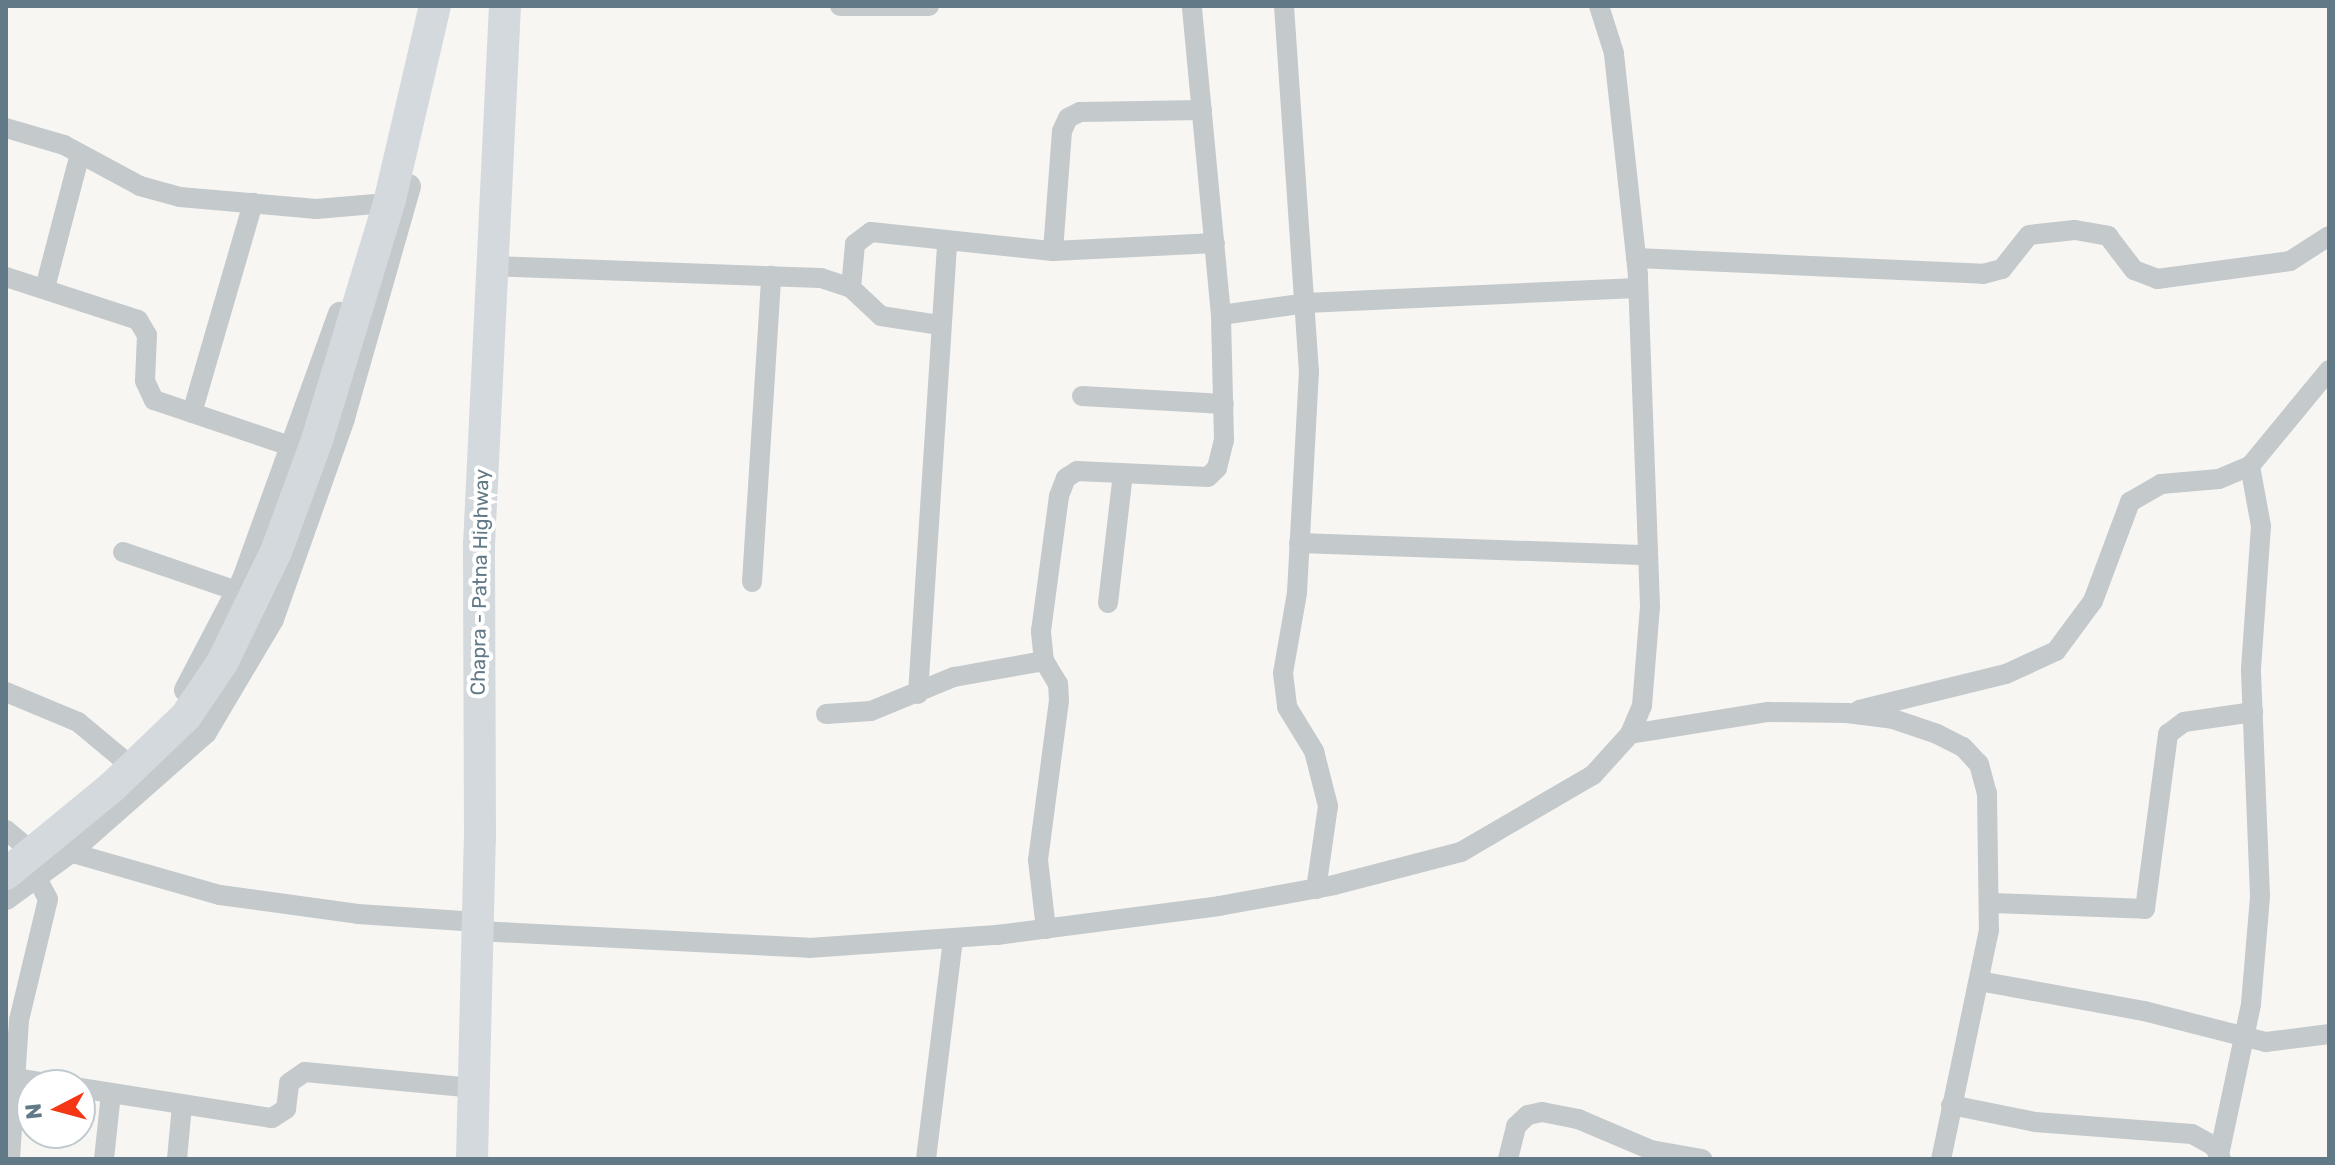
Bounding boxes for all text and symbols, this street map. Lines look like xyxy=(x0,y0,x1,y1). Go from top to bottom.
street label: Chapra - Patna Highway xyxy=(466,469,494,695)
north arrow xyxy=(16,1069,96,1149)
text: N xyxy=(19,1102,48,1121)

